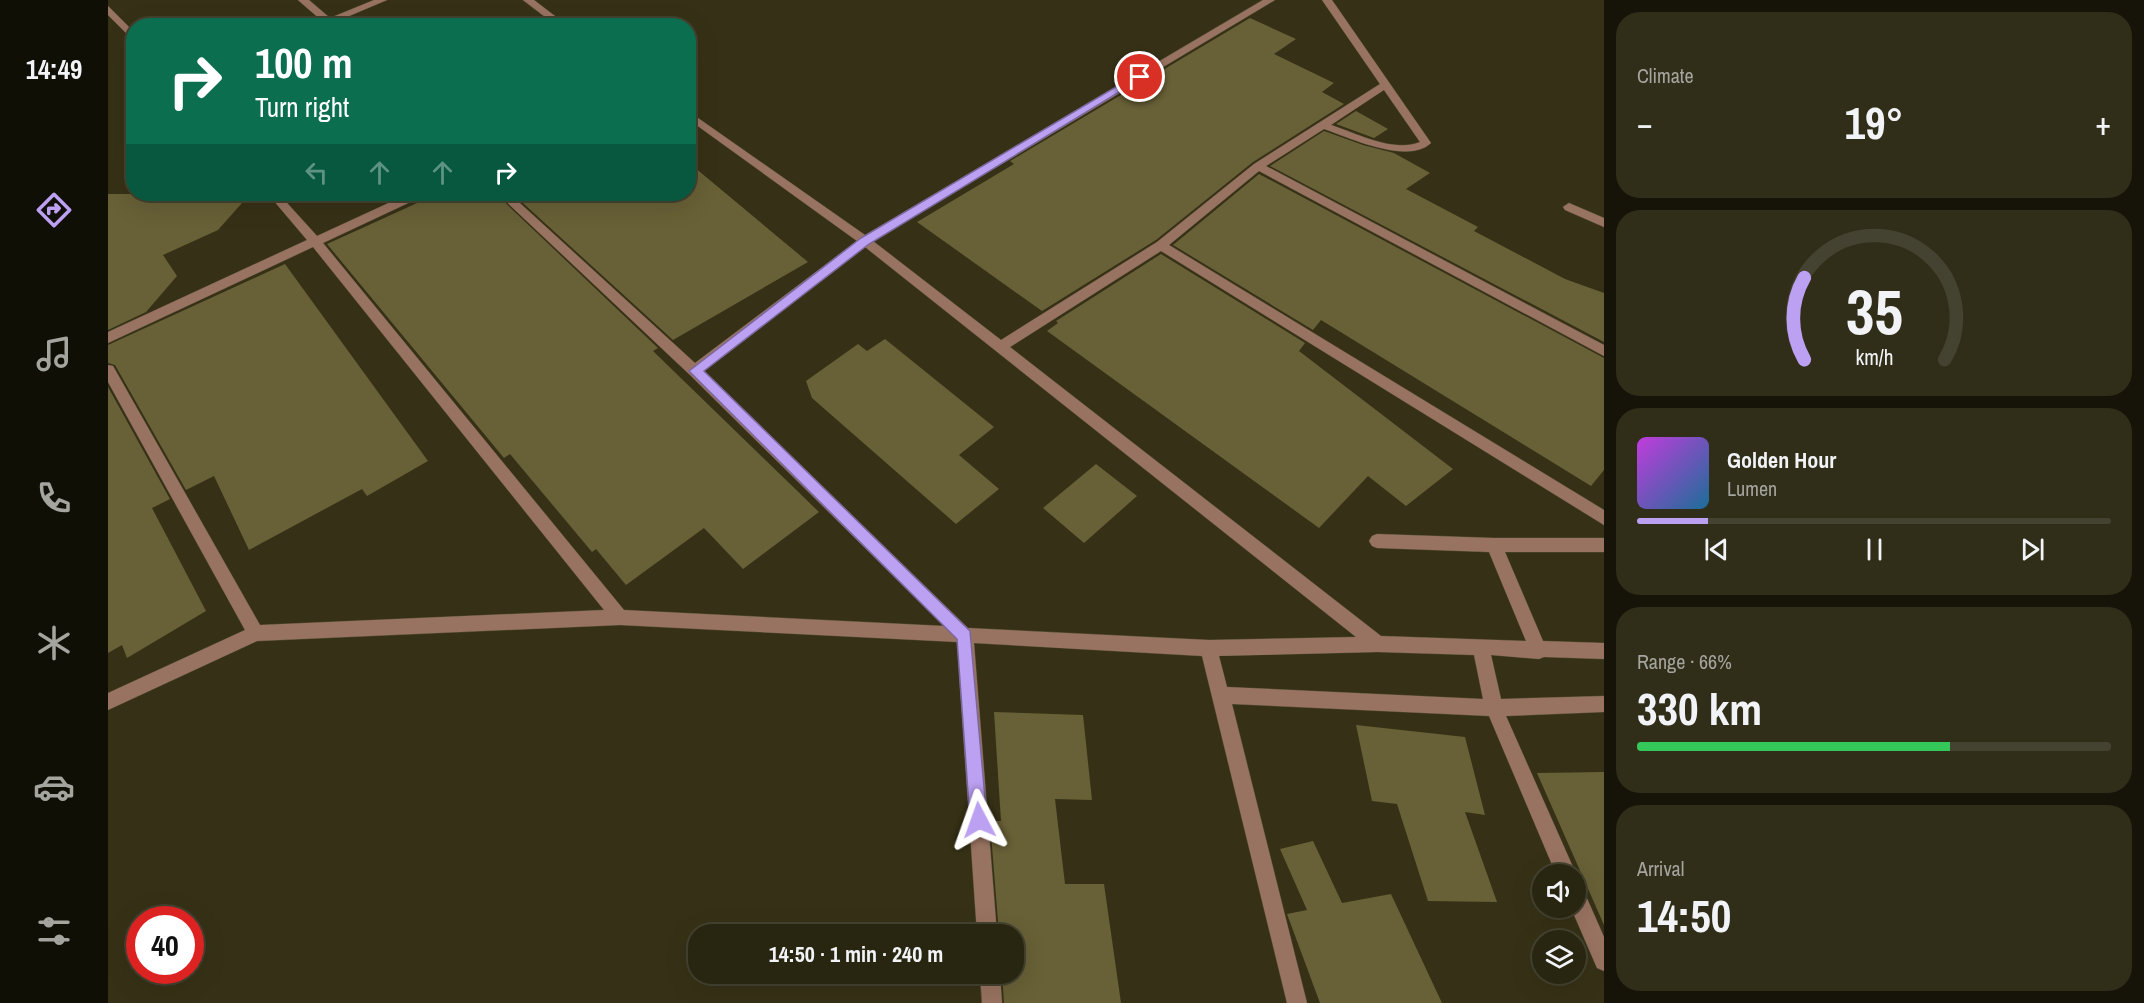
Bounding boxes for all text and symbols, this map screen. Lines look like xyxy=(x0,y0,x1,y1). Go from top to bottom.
text: 100 m xyxy=(255,35,353,91)
icon: right xyxy=(156,42,234,120)
text: 14:49 xyxy=(26,51,82,87)
pin xyxy=(1114,51,1165,102)
icon: arrive xyxy=(1123,60,1156,93)
text: Climate xyxy=(1637,62,1694,89)
text: Turn right xyxy=(255,89,349,125)
text: 19° xyxy=(1844,92,1904,153)
text: − xyxy=(1637,101,1653,145)
text: + xyxy=(2095,101,2111,145)
icon: left xyxy=(300,156,333,189)
icon: ahead xyxy=(363,156,396,189)
icon: ahead xyxy=(426,156,459,189)
icon: right xyxy=(489,156,522,189)
icon: directions xyxy=(33,189,75,231)
text: 35 xyxy=(1846,269,1902,353)
icon: music xyxy=(33,333,75,375)
text: km/h xyxy=(1855,344,1893,373)
text: Golden Hour xyxy=(1727,445,1836,475)
text: Lumen xyxy=(1727,475,1777,502)
icon: phone xyxy=(33,477,75,519)
icon: previous xyxy=(1700,533,1733,566)
icon: pause xyxy=(1858,533,1891,566)
icon: next xyxy=(2016,533,2049,566)
icon: climate xyxy=(33,622,75,664)
text: Range · 66% xyxy=(1637,648,1732,675)
text: 330 km xyxy=(1637,678,1762,739)
icon: car xyxy=(33,766,75,808)
position arrow xyxy=(947,788,1011,852)
text: Arrival xyxy=(1637,855,1684,882)
map controls xyxy=(1532,864,1586,984)
button: sound xyxy=(1532,864,1586,918)
text: 14:50 xyxy=(1637,885,1731,946)
speed limit sign: 40 xyxy=(126,906,204,984)
icon: filters xyxy=(33,910,75,952)
button: layers xyxy=(1532,930,1586,984)
text: 14:50 · 1 min · 240 m xyxy=(769,939,943,969)

